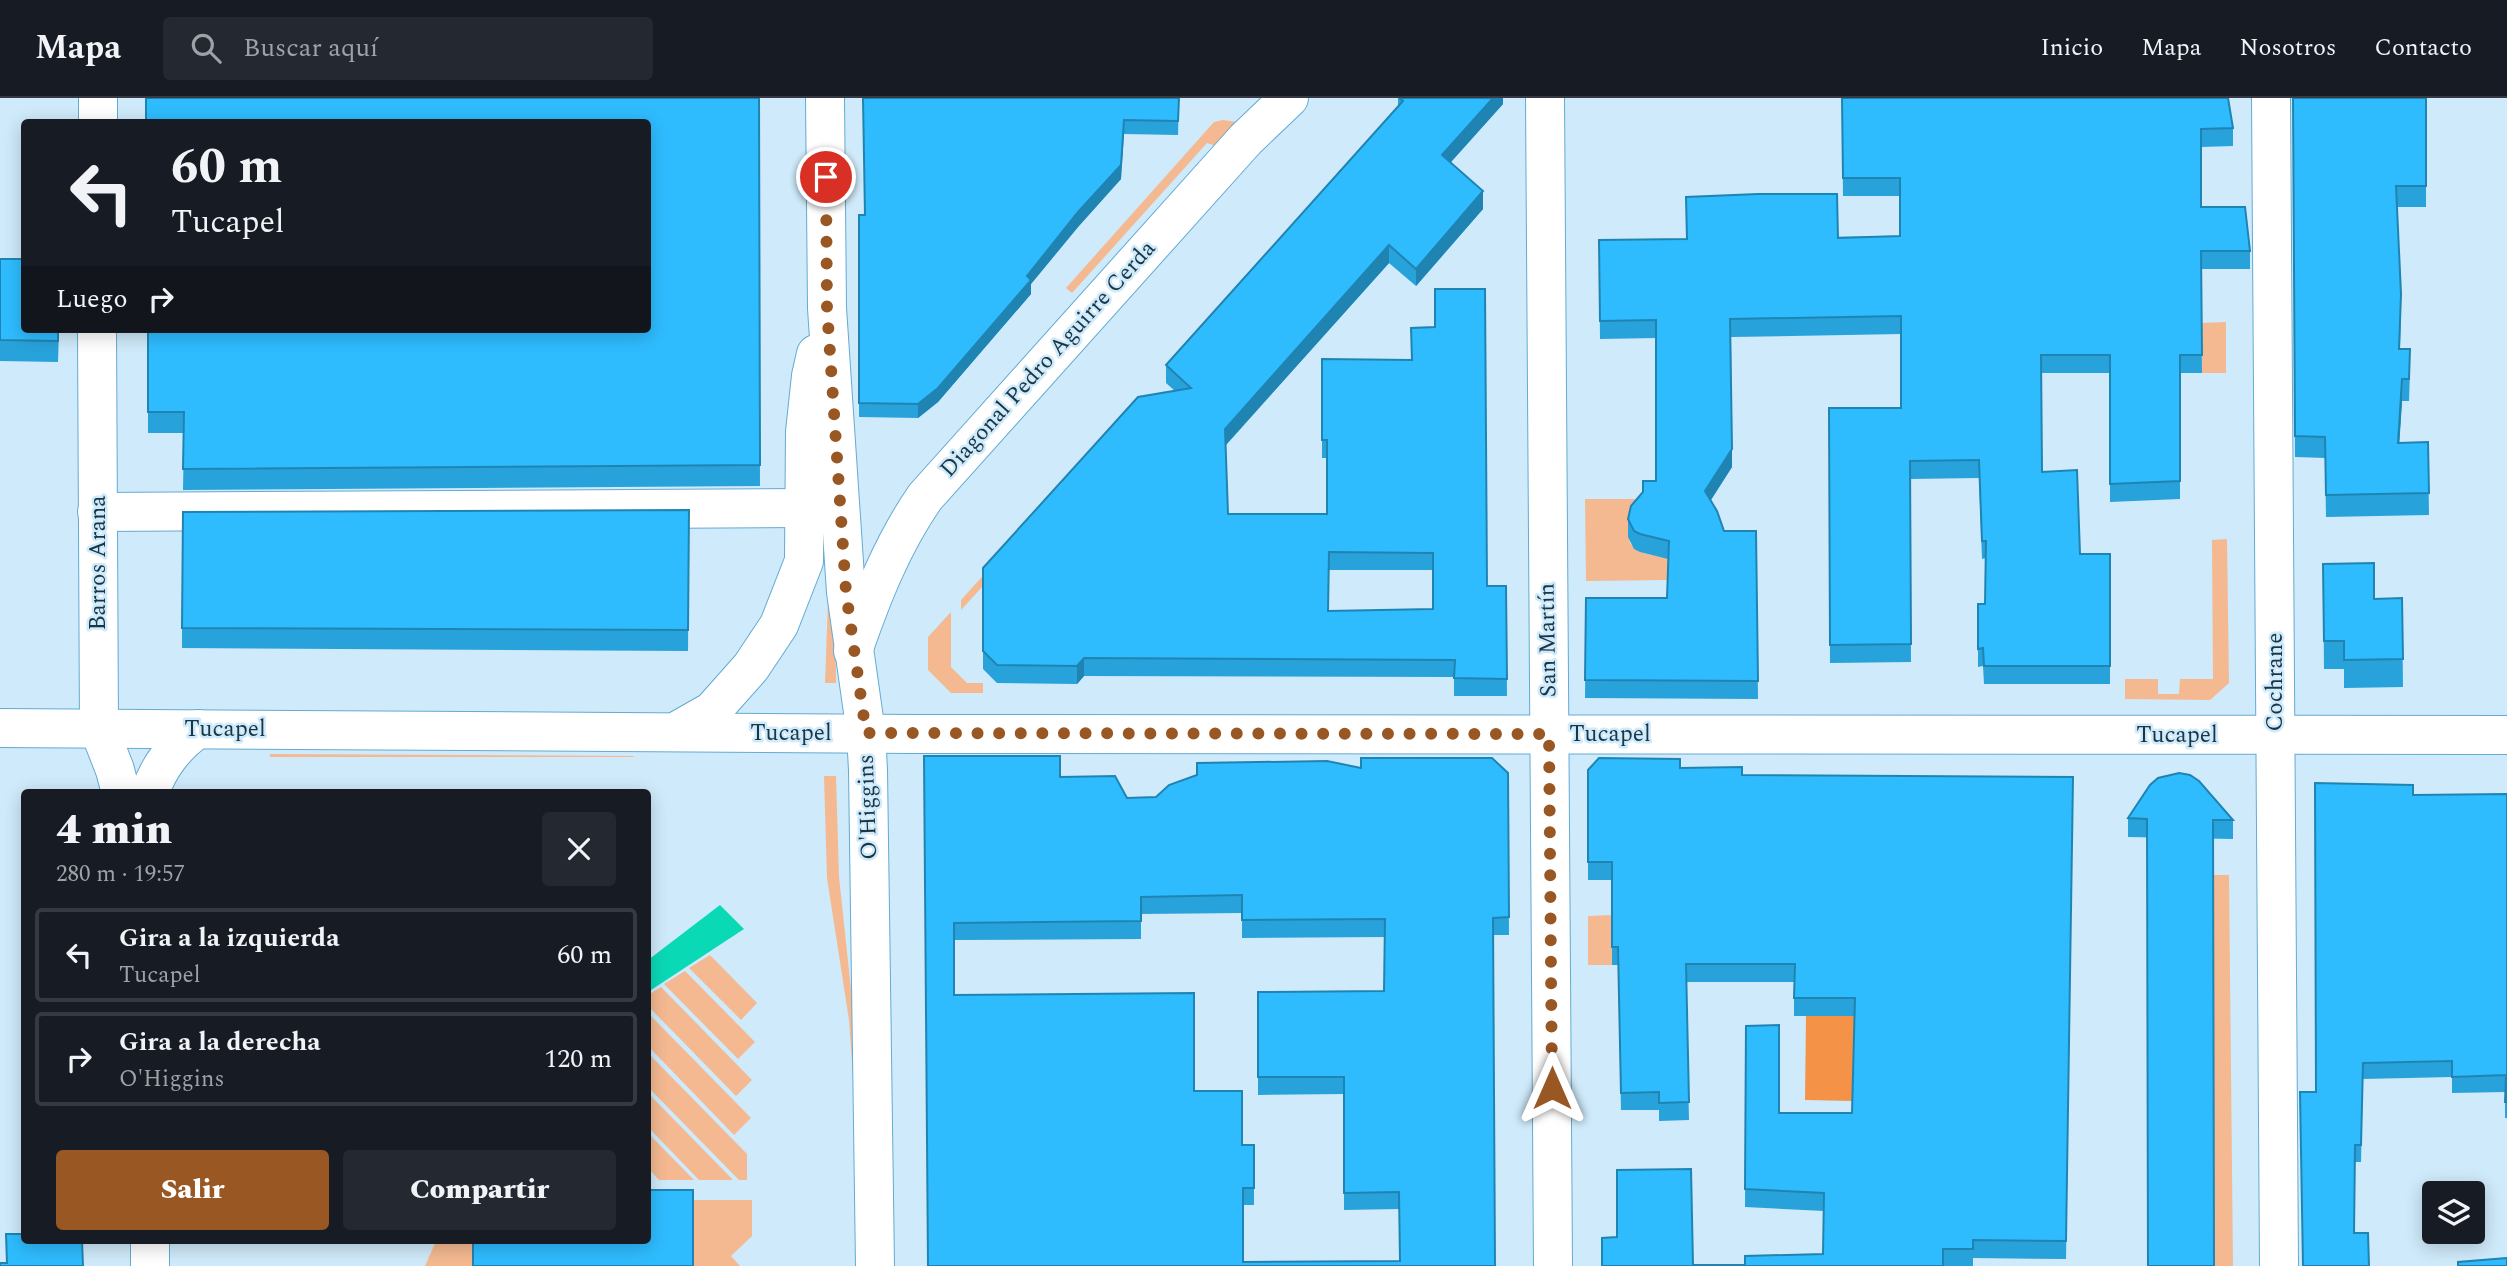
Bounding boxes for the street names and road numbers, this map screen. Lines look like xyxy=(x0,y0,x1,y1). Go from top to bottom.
street label: Diagonal Pedro Aguirre Cerda xyxy=(932,232,1164,486)
street label: Barros Arana xyxy=(81,495,116,631)
street label: San Martín xyxy=(1530,583,1566,697)
street label: Cochrane xyxy=(2258,633,2293,731)
street label: Tucapel xyxy=(184,712,266,747)
street label: Tucapel xyxy=(750,716,832,751)
street label: Tucapel xyxy=(1569,717,1651,752)
street label: Tucapel xyxy=(2136,718,2218,753)
street label: O'Higgins xyxy=(849,754,887,860)

